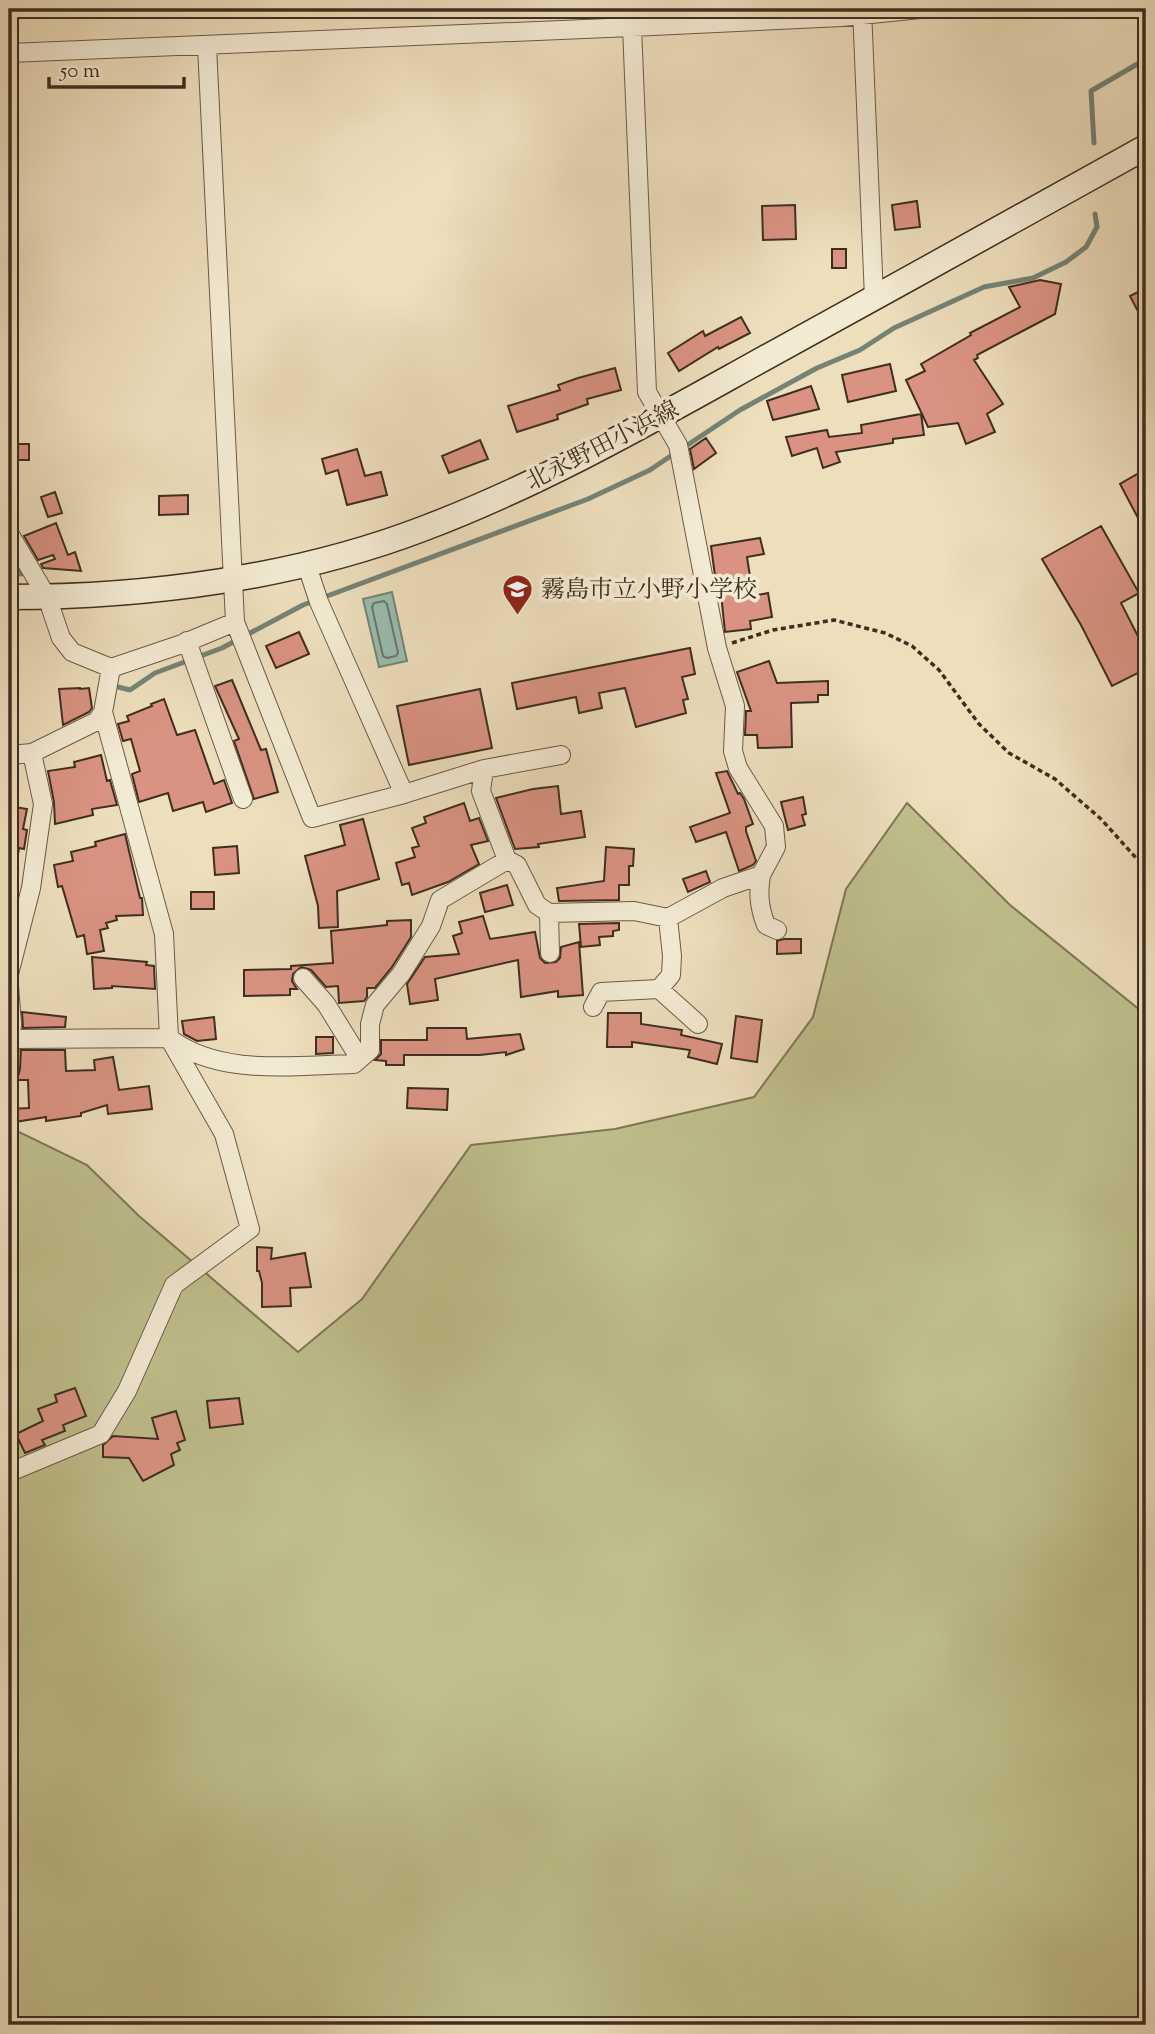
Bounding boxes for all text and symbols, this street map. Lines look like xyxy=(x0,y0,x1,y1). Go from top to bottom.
scale bar xyxy=(49,46,184,90)
text: 50 m xyxy=(59,57,100,87)
street label: 北永野田小浜線 xyxy=(520,393,685,500)
school or university icon: 霧島市立小野小学校 xyxy=(501,572,535,616)
place label: 霧島市立小野小学校 xyxy=(541,574,757,608)

